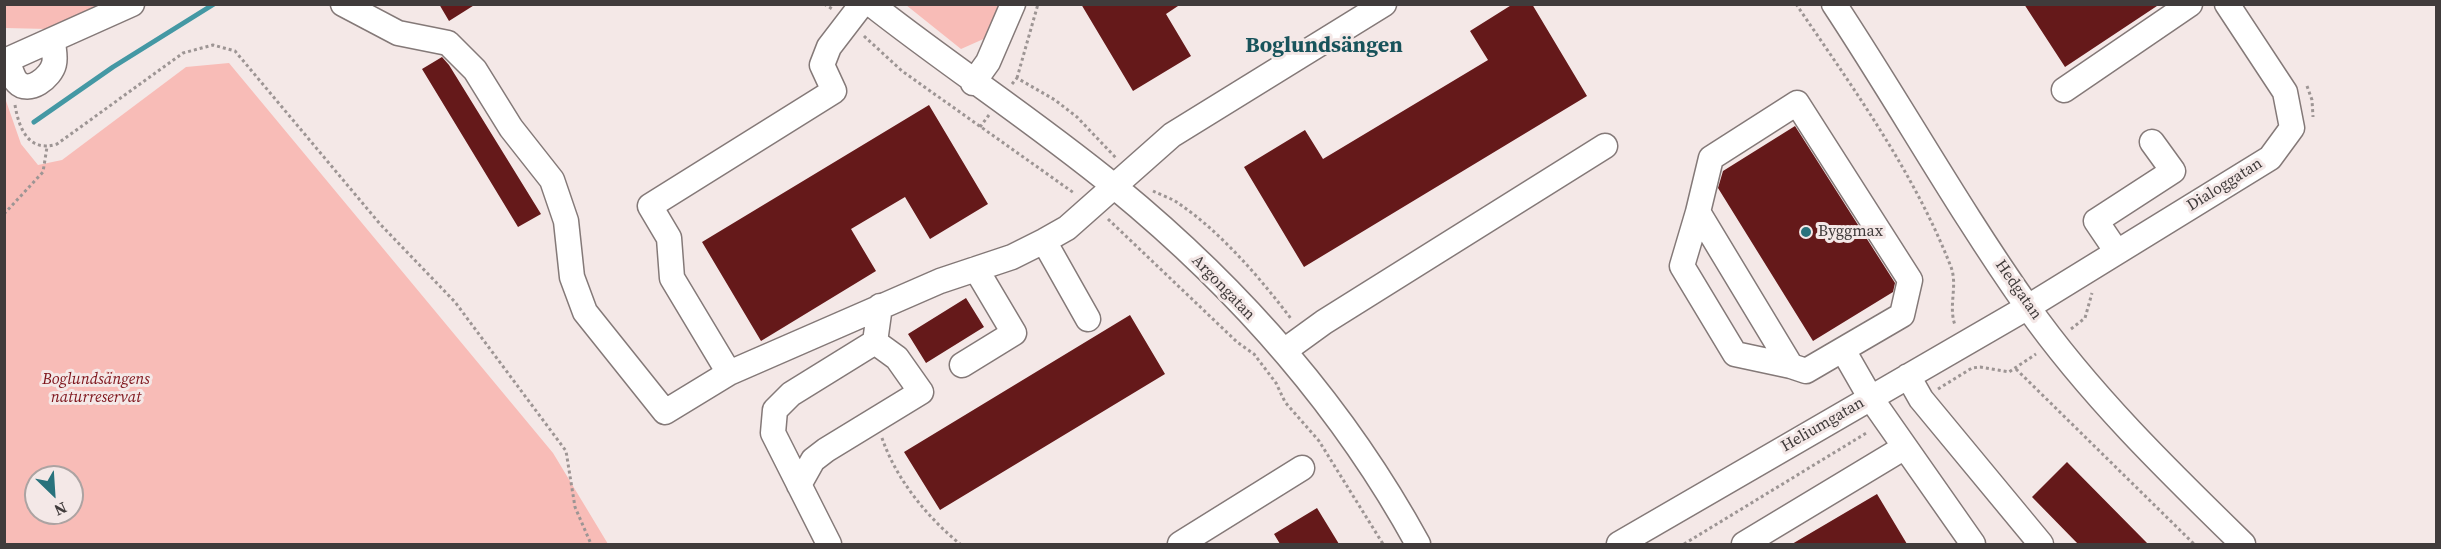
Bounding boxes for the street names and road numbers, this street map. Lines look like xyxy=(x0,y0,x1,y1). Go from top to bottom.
street label: Dialoggatan xyxy=(2184,154,2266,216)
street label: Argongatan xyxy=(1187,252,1259,324)
street label: Hedgatan xyxy=(1991,256,2045,324)
street label: Heliumgatan xyxy=(1778,394,1868,456)

